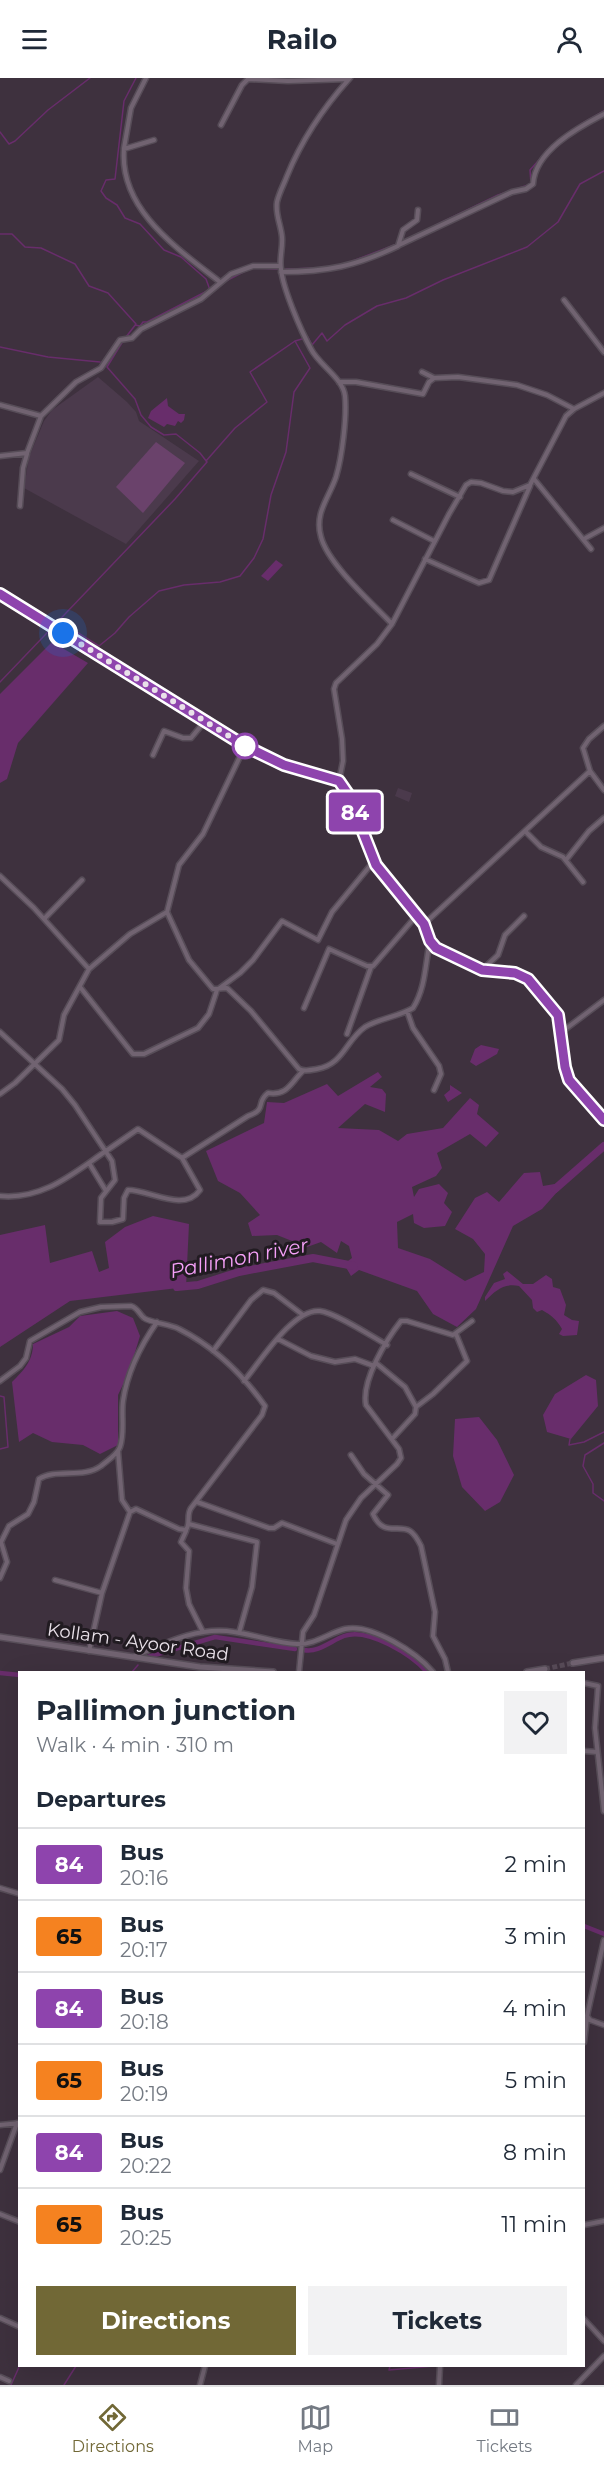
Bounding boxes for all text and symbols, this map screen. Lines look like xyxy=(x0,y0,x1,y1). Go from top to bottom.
icon: menu xyxy=(18,23,51,56)
text: Railo xyxy=(267,23,337,56)
icon: person xyxy=(553,23,586,56)
your location xyxy=(48,618,78,648)
unlabelled marker xyxy=(232,733,258,759)
line badge: 84 xyxy=(328,792,382,832)
text: 84 xyxy=(341,800,369,825)
water label: Pallimon river xyxy=(168,1233,311,1283)
street label: Kollam - Ayoor Road xyxy=(46,1618,230,1666)
button: heart xyxy=(504,1691,567,1754)
text: Pallimon junction xyxy=(36,1693,296,1727)
text: Walk · 4 min · 310 m xyxy=(36,1733,234,1757)
text: Departures xyxy=(36,1786,166,1813)
text: Bus xyxy=(120,1839,164,1866)
text: 2 min xyxy=(505,1851,567,1878)
text: 84 xyxy=(55,1852,83,1877)
text: 20:16 xyxy=(120,1866,168,1890)
text: Bus xyxy=(120,1911,164,1938)
text: 3 min xyxy=(505,1923,567,1950)
text: 65 xyxy=(56,1924,82,1949)
text: 20:17 xyxy=(120,1938,168,1962)
text: Bus xyxy=(120,1983,164,2010)
text: 4 min xyxy=(503,1995,567,2022)
text: 84 xyxy=(55,1996,83,2021)
text: 20:18 xyxy=(120,2010,169,2034)
text: Bus xyxy=(120,2055,164,2082)
text: 5 min xyxy=(505,2067,567,2094)
text: 65 xyxy=(56,2068,82,2093)
text: 20:19 xyxy=(120,2082,168,2106)
text: Bus xyxy=(120,2127,164,2154)
text: 8 min xyxy=(503,2139,567,2166)
text: 84 xyxy=(55,2140,83,2165)
text: 20:22 xyxy=(120,2154,172,2178)
text: Bus xyxy=(120,2199,164,2226)
text: 11 min xyxy=(501,2211,567,2238)
text: 65 xyxy=(56,2212,82,2237)
text: 20:25 xyxy=(120,2226,171,2250)
button: Directions xyxy=(36,2286,296,2355)
button: Tickets xyxy=(308,2286,567,2355)
tab: Directions xyxy=(72,2401,154,2456)
tab: Map xyxy=(297,2401,333,2456)
tab: Tickets xyxy=(477,2401,532,2456)

